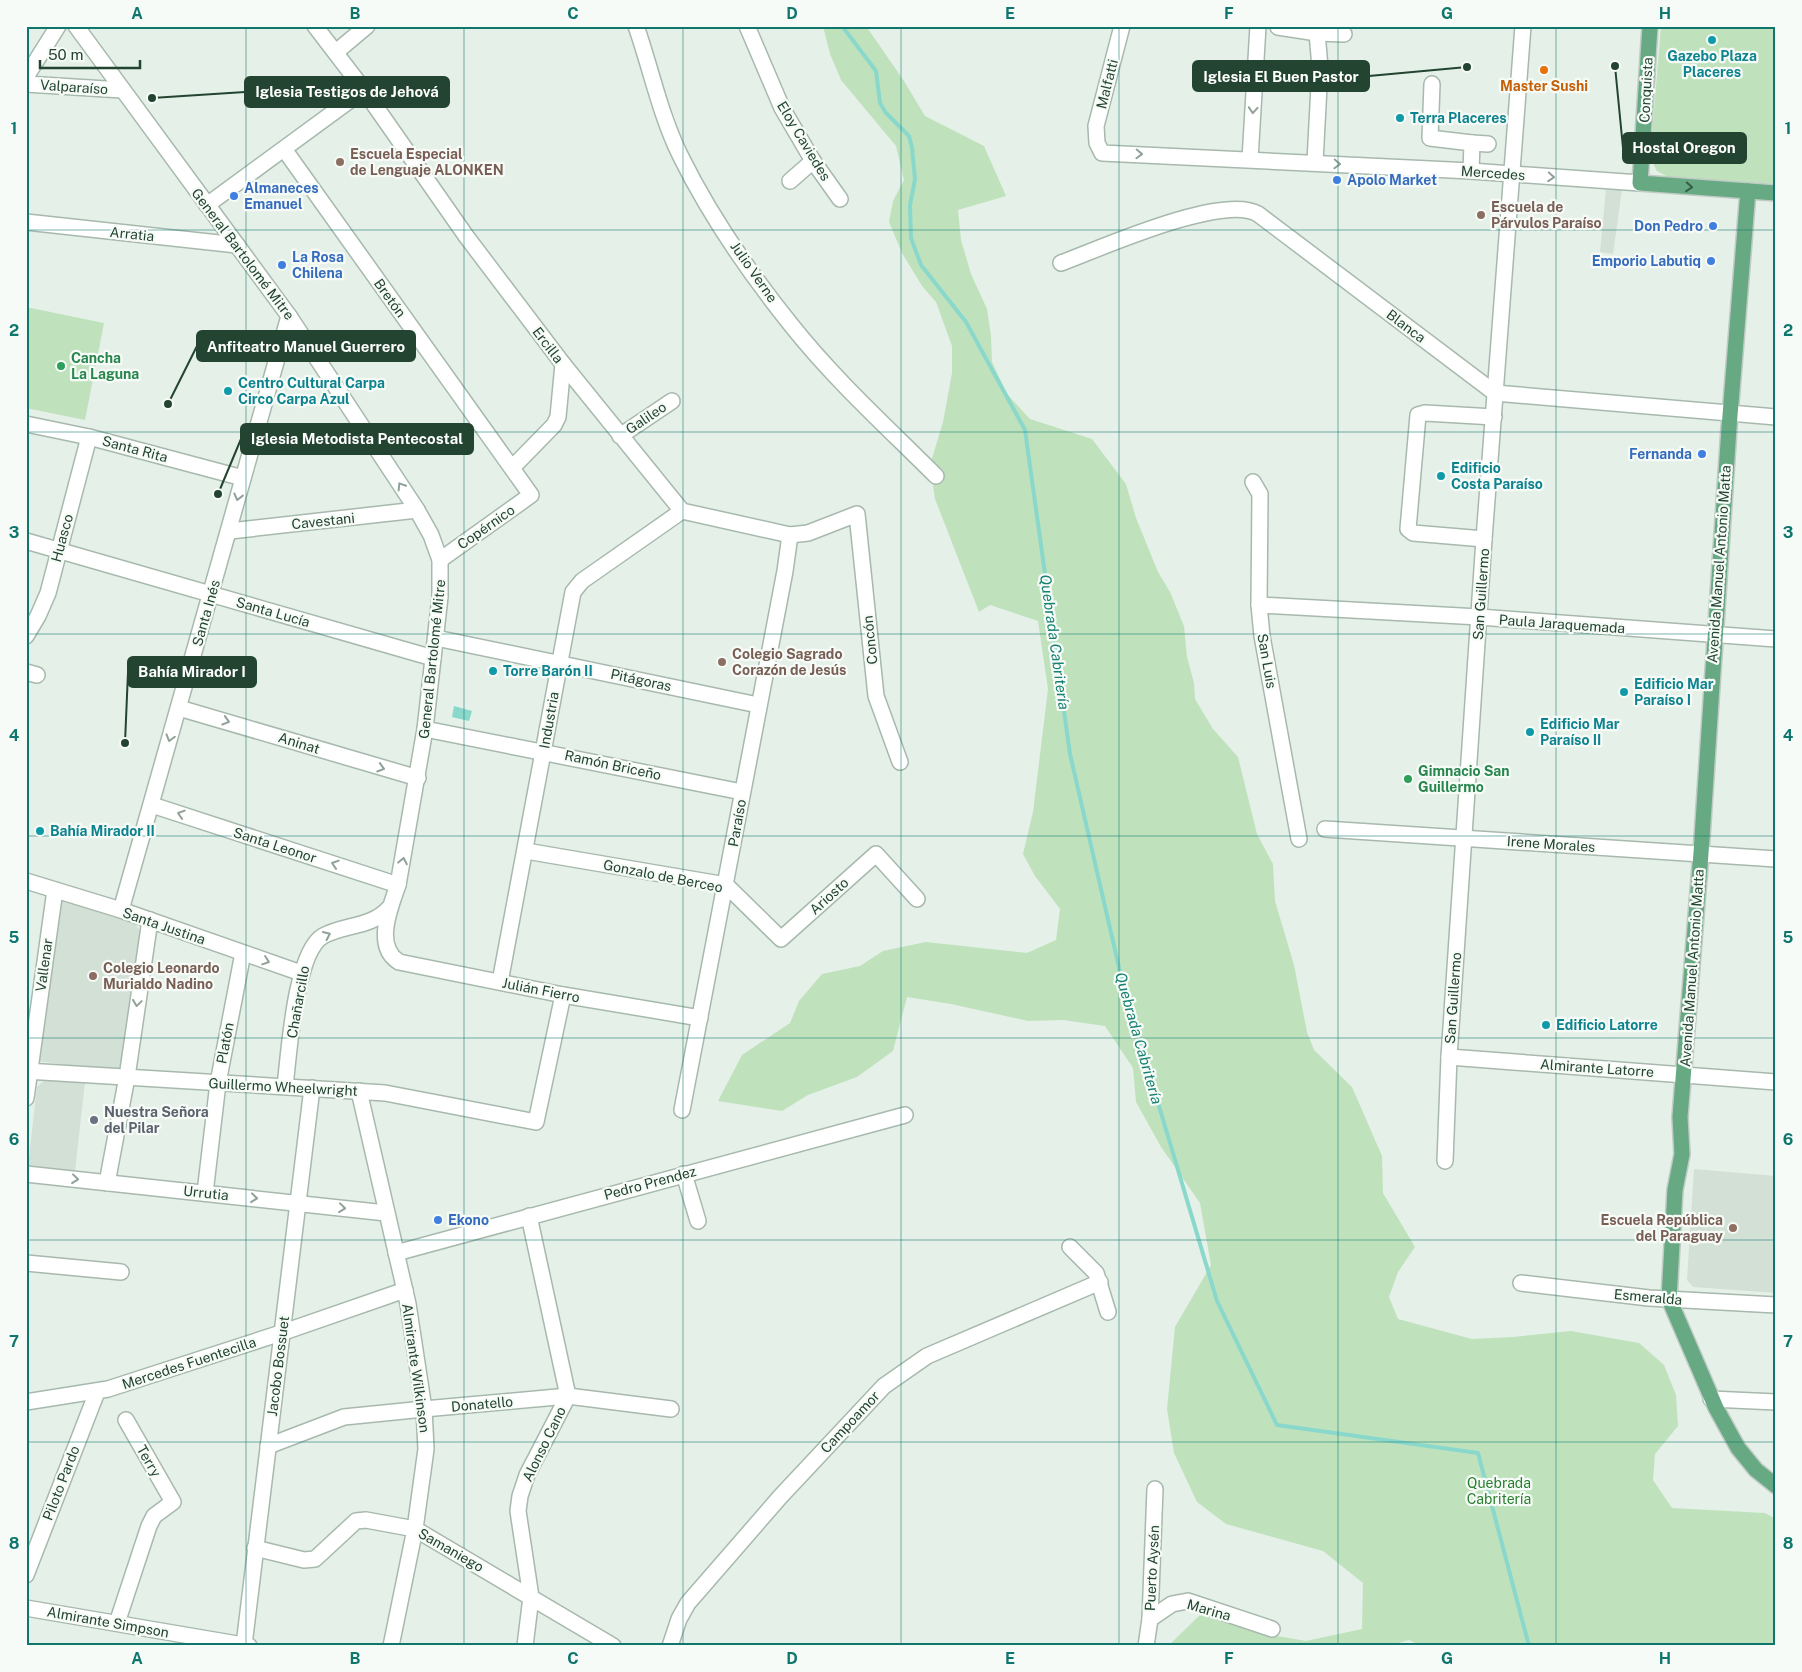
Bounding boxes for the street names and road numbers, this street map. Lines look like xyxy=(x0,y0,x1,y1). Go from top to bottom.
street label: Malfatti xyxy=(1093,57,1121,111)
street label: Conquista xyxy=(1636,57,1656,123)
street label: Valparaíso xyxy=(39,77,109,97)
street label: Eloy Caviedes xyxy=(774,98,834,184)
street label: Mercedes xyxy=(1460,163,1526,183)
street label: General Bartolomé Mitre xyxy=(188,185,298,323)
street label: Arratia xyxy=(109,224,155,244)
street label: Julio Verne xyxy=(727,239,781,305)
street label: Bretón xyxy=(371,276,409,320)
street label: Blanca xyxy=(1383,306,1429,346)
street label: Ercilla xyxy=(529,324,567,366)
street label: Galileo xyxy=(623,399,669,437)
street label: Santa Rita xyxy=(100,433,170,465)
street label: Avenida Manuel Antonio Matta xyxy=(1704,465,1734,663)
street label: Copérnico xyxy=(454,501,518,553)
street label: Cavestani xyxy=(291,510,355,532)
street label: Huasco xyxy=(48,512,76,564)
street label: San Guillermo xyxy=(1470,548,1492,640)
street label: Santa Inés xyxy=(189,578,223,648)
street label: General Bartolomé Mitre xyxy=(416,578,448,739)
street label: Santa Lucía xyxy=(234,594,312,630)
street label: Paula Jaraquemada xyxy=(1498,612,1626,636)
street label: Concón xyxy=(859,615,881,665)
street label: San Luis xyxy=(1254,632,1280,690)
street label: Pitágoras xyxy=(609,666,673,694)
street label: Industria xyxy=(536,690,562,750)
street label: Aninat xyxy=(276,729,322,757)
street label: Ramón Briceño xyxy=(563,747,663,783)
street label: Paraíso xyxy=(725,798,749,848)
street label: Santa Leonor xyxy=(231,824,319,866)
street label: Irene Morales xyxy=(1506,833,1596,855)
street label: Gonzalo de Berceo xyxy=(602,857,724,895)
street label: Avenida Manuel Antonio Matta xyxy=(1677,869,1707,1067)
street label: Ariosto xyxy=(806,874,852,918)
street label: Santa Justina xyxy=(120,904,208,948)
street label: Vallenar xyxy=(32,937,56,993)
street label: San Guillermo xyxy=(1442,952,1464,1044)
street label: Chañarcillo xyxy=(284,964,312,1040)
street label: Julián Fierro xyxy=(501,975,581,1005)
street label: Platón xyxy=(213,1021,237,1065)
street label: Almirante Latorre xyxy=(1539,1056,1655,1080)
street label: Guillermo Wheelwright xyxy=(208,1075,358,1099)
street label: Pedro Prendez xyxy=(602,1163,698,1203)
street label: Urrutia xyxy=(183,1183,229,1203)
street label: Esmeralda xyxy=(1613,1286,1683,1308)
street label: Almirante Wilkinson xyxy=(399,1302,433,1434)
street label: Jacobo Bossuet xyxy=(264,1315,292,1417)
street label: Mercedes Fuentecilla xyxy=(120,1334,258,1392)
street label: Campoamor xyxy=(817,1388,883,1456)
street label: Donatello xyxy=(450,1393,514,1415)
street label: Alonso Cano xyxy=(519,1404,569,1484)
street label: Terry xyxy=(134,1442,165,1480)
street label: Piloto Pardo xyxy=(39,1443,83,1523)
street label: Samaniego xyxy=(416,1525,487,1575)
street label: Puerto Aysén xyxy=(1142,1525,1162,1611)
street label: Marina xyxy=(1185,1596,1233,1624)
street label: Almirante Simpson xyxy=(46,1603,170,1641)

